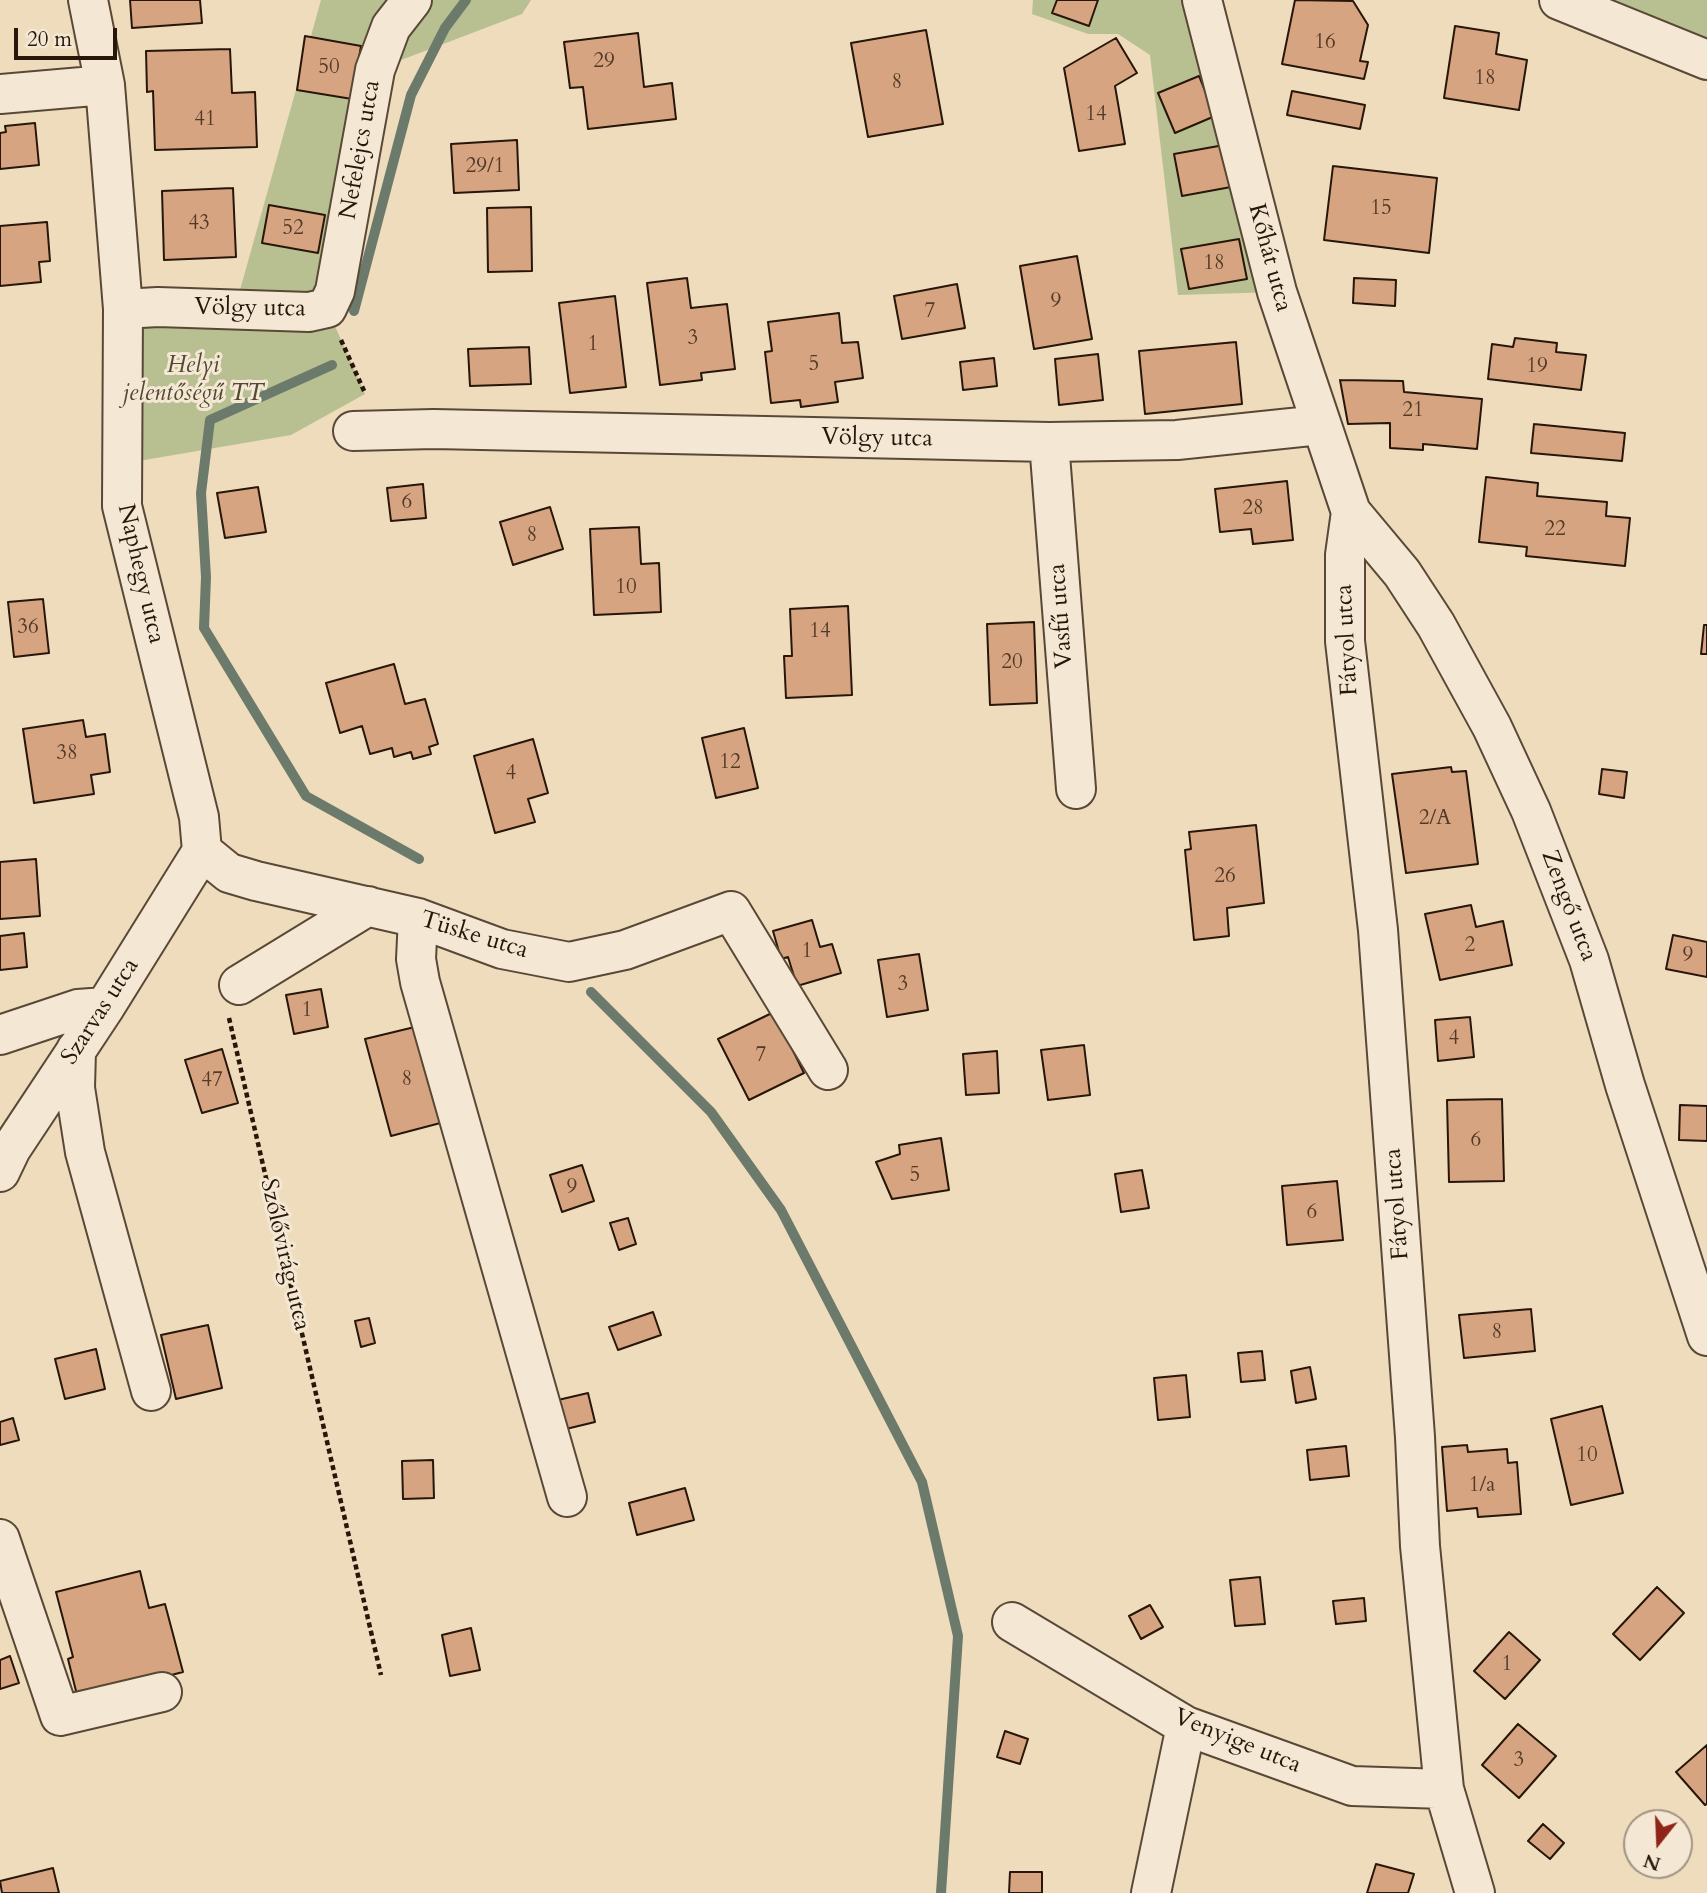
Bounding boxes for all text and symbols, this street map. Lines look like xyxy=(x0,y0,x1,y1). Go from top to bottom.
scale bar xyxy=(18,14,121,58)
text: 20 m xyxy=(27,25,72,54)
house number: 16 xyxy=(1314,30,1336,56)
house number: 29 xyxy=(593,49,615,75)
house number: 50 xyxy=(318,55,340,81)
house number: 18 xyxy=(1474,66,1496,92)
house number: 8 xyxy=(892,70,902,96)
street label: Nefelejcs utca xyxy=(335,78,387,222)
house number: 14 xyxy=(1085,102,1107,128)
house number: 41 xyxy=(194,107,216,133)
house number: 29/1 xyxy=(465,154,505,180)
house number: 15 xyxy=(1370,196,1392,222)
street label: Kőhát utca xyxy=(1241,201,1297,315)
house number: 43 xyxy=(188,211,210,237)
house number: 52 xyxy=(282,216,304,242)
house number: 18 xyxy=(1203,251,1225,277)
house number: 9 xyxy=(1051,289,1061,315)
street label: Völgy utca xyxy=(194,294,306,324)
house number: 7 xyxy=(925,299,935,325)
house number: 3 xyxy=(688,326,698,352)
house number: 1 xyxy=(588,332,598,358)
park label: Helyi jelentőségű TT xyxy=(122,352,264,408)
house number: 5 xyxy=(809,352,819,378)
house number: 19 xyxy=(1526,354,1548,380)
house number: 21 xyxy=(1402,398,1424,424)
street label: Völgy utca xyxy=(821,424,933,454)
house number: 6 xyxy=(402,490,412,516)
house number: 28 xyxy=(1242,496,1264,522)
street label: Naphegy utca xyxy=(110,501,170,647)
house number: 22 xyxy=(1544,517,1566,543)
house number: 8 xyxy=(527,523,537,549)
street label: Vasfű utca xyxy=(1044,563,1080,669)
house number: 10 xyxy=(615,575,637,601)
street label: Fátyol utca xyxy=(1331,583,1365,697)
house number: 36 xyxy=(17,615,39,641)
house number: 14 xyxy=(809,619,831,645)
house number: 20 xyxy=(1001,650,1023,676)
house number: 38 xyxy=(56,741,78,767)
house number: 12 xyxy=(719,750,741,776)
house number: 4 xyxy=(506,761,516,787)
house number: 2/A xyxy=(1419,806,1451,832)
street label: Zengő utca xyxy=(1534,846,1602,966)
house number: 26 xyxy=(1214,864,1236,890)
street label: Tüske utca xyxy=(417,906,531,966)
house number: 2 xyxy=(1465,933,1475,959)
house number: 1 xyxy=(802,939,812,965)
house number: 9 xyxy=(1683,943,1693,969)
street label: Szarvas utca xyxy=(56,953,146,1071)
house number: 3 xyxy=(898,972,908,998)
house number: 1 xyxy=(302,998,312,1024)
house number: 4 xyxy=(1449,1026,1459,1052)
house number: 7 xyxy=(756,1043,766,1069)
house number: 8 xyxy=(402,1067,412,1093)
house number: 47 xyxy=(201,1068,223,1094)
house number: 6 xyxy=(1471,1128,1481,1154)
street label: Fátyol utca xyxy=(1380,1147,1416,1261)
house number: 5 xyxy=(910,1163,920,1189)
house number: 9 xyxy=(567,1175,577,1201)
street label: Szőlővirág utca xyxy=(253,1176,315,1334)
house number: 6 xyxy=(1307,1200,1317,1226)
house number: 8 xyxy=(1492,1320,1502,1346)
house number: 10 xyxy=(1576,1443,1598,1469)
house number: 1/a xyxy=(1469,1473,1495,1499)
house number: 1 xyxy=(1502,1652,1512,1678)
street label: Venyige utca xyxy=(1169,1703,1305,1781)
house number: 3 xyxy=(1514,1748,1524,1774)
north arrow xyxy=(1623,1809,1693,1879)
text: N xyxy=(1640,1847,1664,1877)

